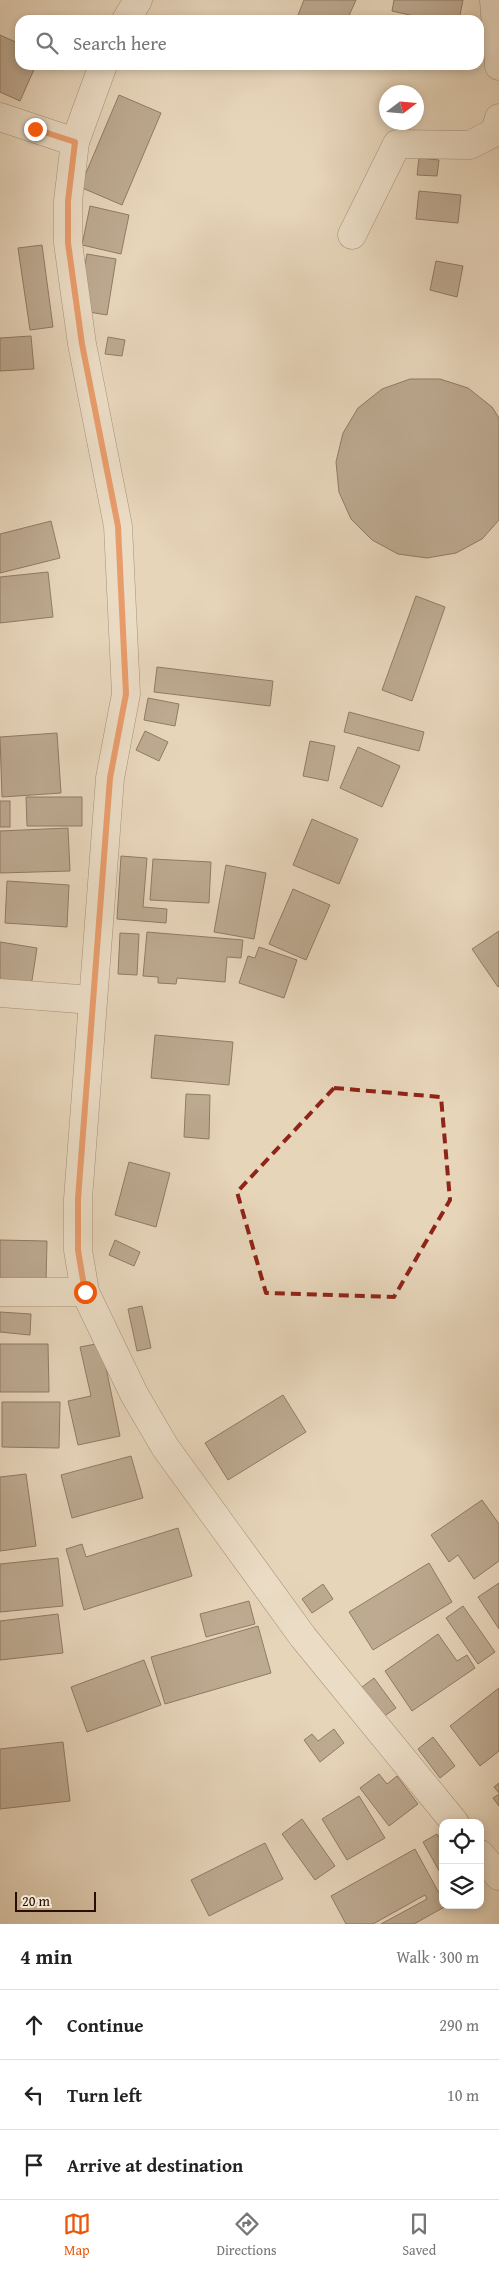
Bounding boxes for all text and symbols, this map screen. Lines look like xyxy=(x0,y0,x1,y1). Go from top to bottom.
search box xyxy=(15,15,484,70)
icon: search xyxy=(33,29,61,57)
text: Search here xyxy=(73,29,167,57)
north arrow xyxy=(379,85,424,130)
route end xyxy=(24,118,47,141)
route start xyxy=(74,1281,97,1304)
map controls xyxy=(439,1819,484,1909)
button: locate xyxy=(439,1819,484,1864)
button: layers xyxy=(439,1864,484,1909)
scale bar xyxy=(15,1889,96,1912)
text: 20 m xyxy=(22,1891,50,1911)
text: 4 min xyxy=(20,1941,72,1972)
text: Walk · 300 m xyxy=(396,1945,479,1969)
icon: ahead xyxy=(20,2011,48,2039)
text: Continue xyxy=(67,2011,144,2039)
text: 290 m xyxy=(439,2013,479,2037)
icon: left xyxy=(20,2081,48,2109)
text: Turn left xyxy=(67,2081,142,2109)
text: 10 m xyxy=(447,2083,479,2107)
icon: arrive xyxy=(20,2151,48,2179)
text: Arrive at destination xyxy=(67,2151,243,2179)
tab: Map xyxy=(63,2210,91,2260)
tab: Directions xyxy=(216,2210,277,2260)
tab: Saved xyxy=(402,2210,436,2260)

